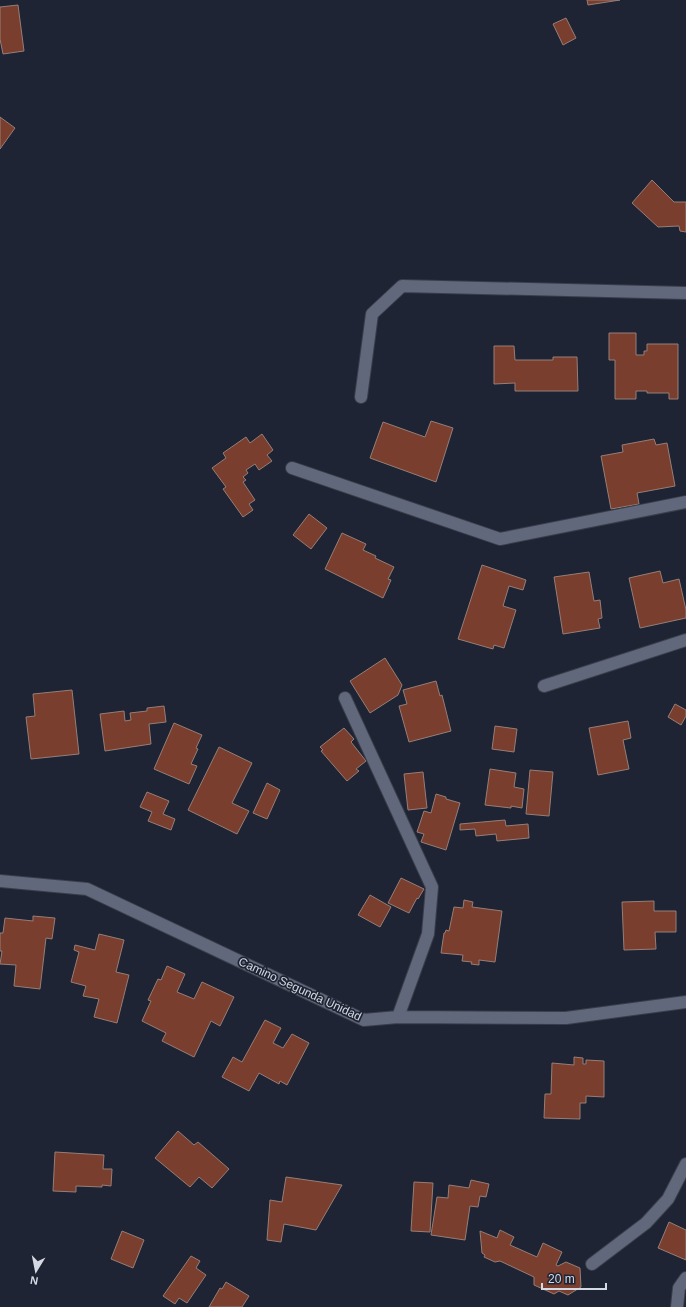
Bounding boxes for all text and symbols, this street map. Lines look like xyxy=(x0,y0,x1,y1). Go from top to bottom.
street label: Camino Segunda Unidad xyxy=(236,954,364,1024)
north arrow xyxy=(16,1251,56,1291)
scale bar xyxy=(542,1265,606,1291)
text: 20 m xyxy=(548,1272,575,1286)
text: N xyxy=(29,1274,39,1287)

